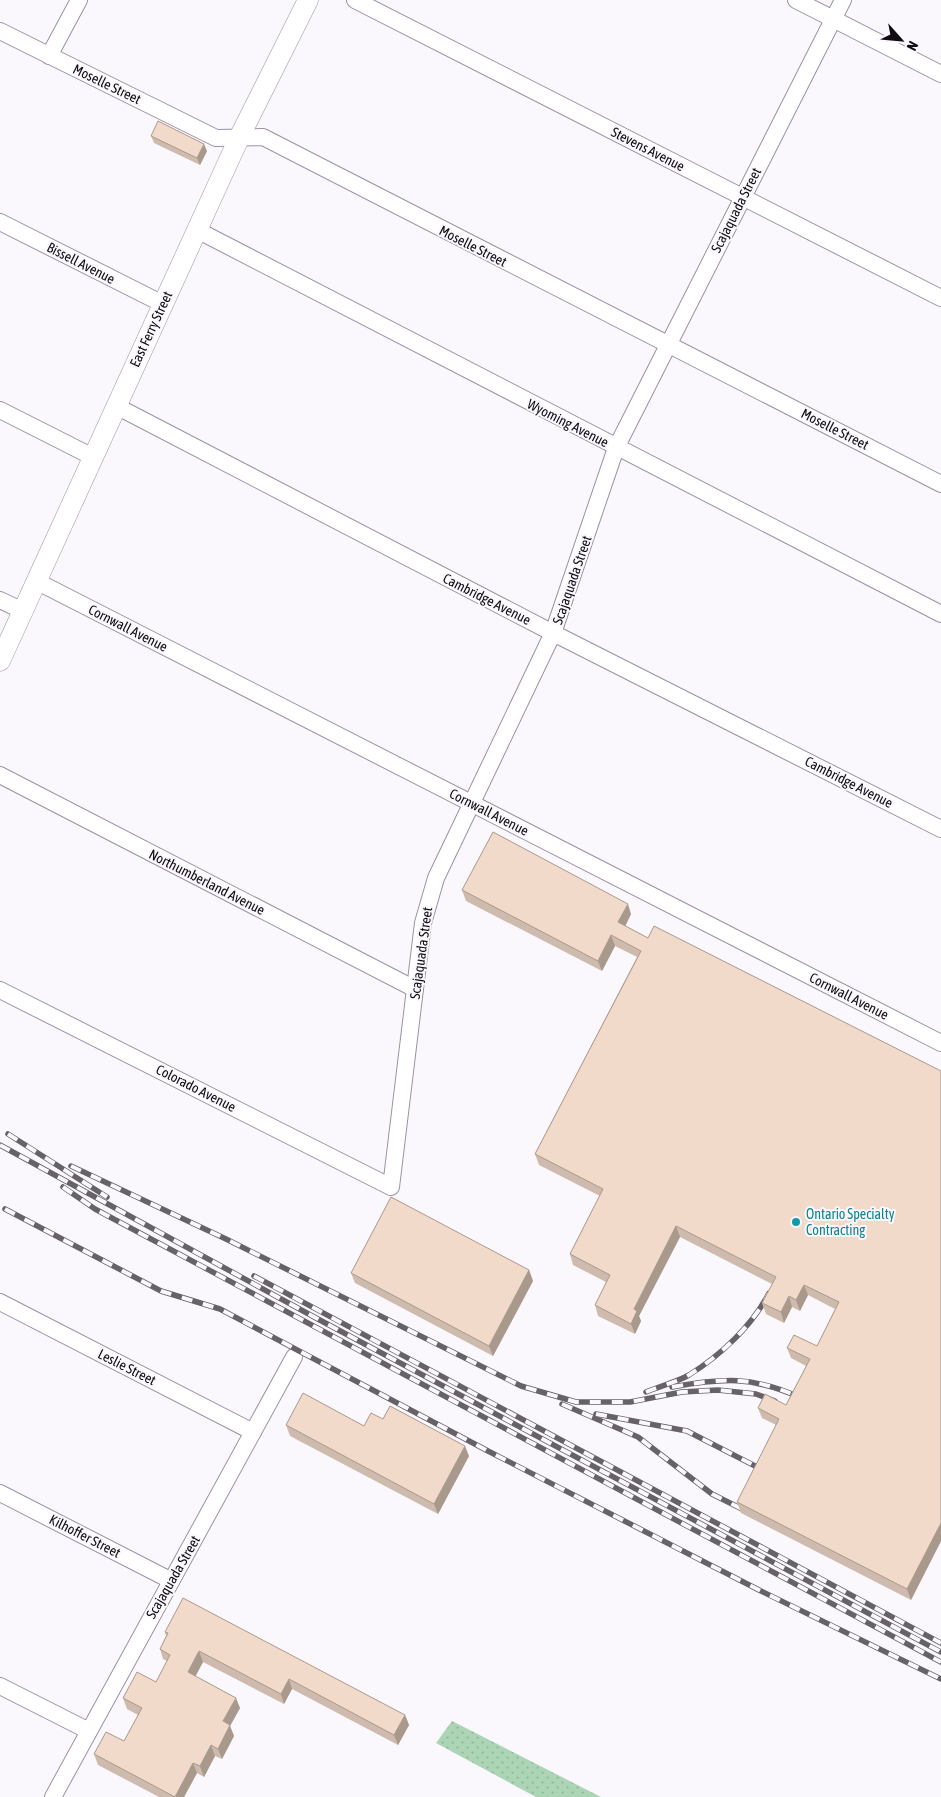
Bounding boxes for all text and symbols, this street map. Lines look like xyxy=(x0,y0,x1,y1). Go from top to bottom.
north arrow xyxy=(876,15,926,65)
text: N xyxy=(904,39,922,53)
street label: Moselle Street xyxy=(70,61,144,107)
street label: Stevens Avenue xyxy=(609,124,687,174)
street label: Scajaquada Street xyxy=(708,165,764,255)
street label: Moselle Street xyxy=(437,222,509,270)
street label: Bissell Avenue xyxy=(44,239,118,287)
street label: East Ferry Street xyxy=(126,289,176,369)
street label: Wyoming Avenue xyxy=(525,396,611,450)
street label: Moselle Street xyxy=(799,405,871,453)
street label: Scajaquada Street xyxy=(549,533,595,627)
street label: Cambridge Avenue xyxy=(440,570,534,628)
street label: Cornwall Avenue xyxy=(86,601,170,655)
street label: Cambridge Avenue xyxy=(802,753,896,811)
street label: Cornwall Avenue xyxy=(447,785,531,839)
street label: Northumberland Avenue xyxy=(146,846,268,918)
street label: Scajaquada Street xyxy=(407,906,435,1000)
street label: Cornwall Avenue xyxy=(807,969,891,1023)
street label: Colorado Avenue xyxy=(153,1061,239,1115)
place label: Ontario Specialty Contracting xyxy=(806,1206,895,1238)
marker: Ontario Specialty Contracting xyxy=(790,1216,802,1228)
street label: Leslie Street xyxy=(95,1346,159,1388)
street label: Kilhoffer Street xyxy=(47,1511,123,1561)
street label: Scajaquada Street xyxy=(143,1533,203,1621)

